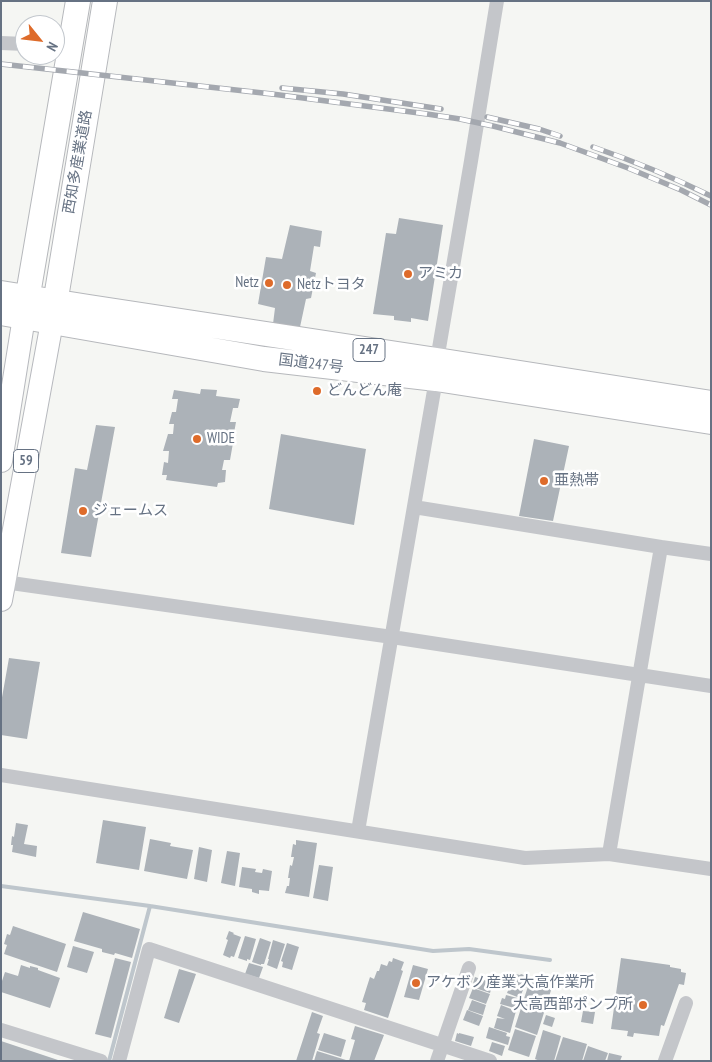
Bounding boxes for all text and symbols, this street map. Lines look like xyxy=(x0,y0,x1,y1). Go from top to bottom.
north arrow xyxy=(15,15,65,65)
text: N xyxy=(43,39,62,54)
street label: 西知多産業道路 xyxy=(60,109,96,215)
place label: アミカ xyxy=(418,265,463,283)
marker: アミカ xyxy=(402,268,414,280)
place label: Netz xyxy=(235,274,259,292)
place label: Netzトヨタ xyxy=(297,276,366,294)
marker: Netz xyxy=(263,277,275,289)
marker: Netzトヨタ xyxy=(281,279,293,291)
road number: 247 xyxy=(353,338,385,362)
street label: 国道247号 xyxy=(278,351,344,377)
place label: どんどん庵 xyxy=(327,382,402,400)
marker: どんどん庵 xyxy=(311,385,323,397)
place label: WIDE xyxy=(207,430,235,448)
marker: WIDE xyxy=(191,433,203,445)
road number: 59 xyxy=(14,450,38,472)
place label: 亜熱帯 xyxy=(554,472,599,490)
marker: 亜熱帯 xyxy=(538,475,550,487)
place label: ジェームス xyxy=(93,502,168,520)
marker: ジェームス xyxy=(77,505,89,517)
place label: アケボノ産業 大高作業所 xyxy=(426,974,594,992)
marker: アケボノ産業 大高作業所 xyxy=(410,977,422,989)
place label: 大高西部ポンプ所 xyxy=(513,996,633,1014)
marker: 大高西部ポンプ所 xyxy=(637,999,649,1011)

